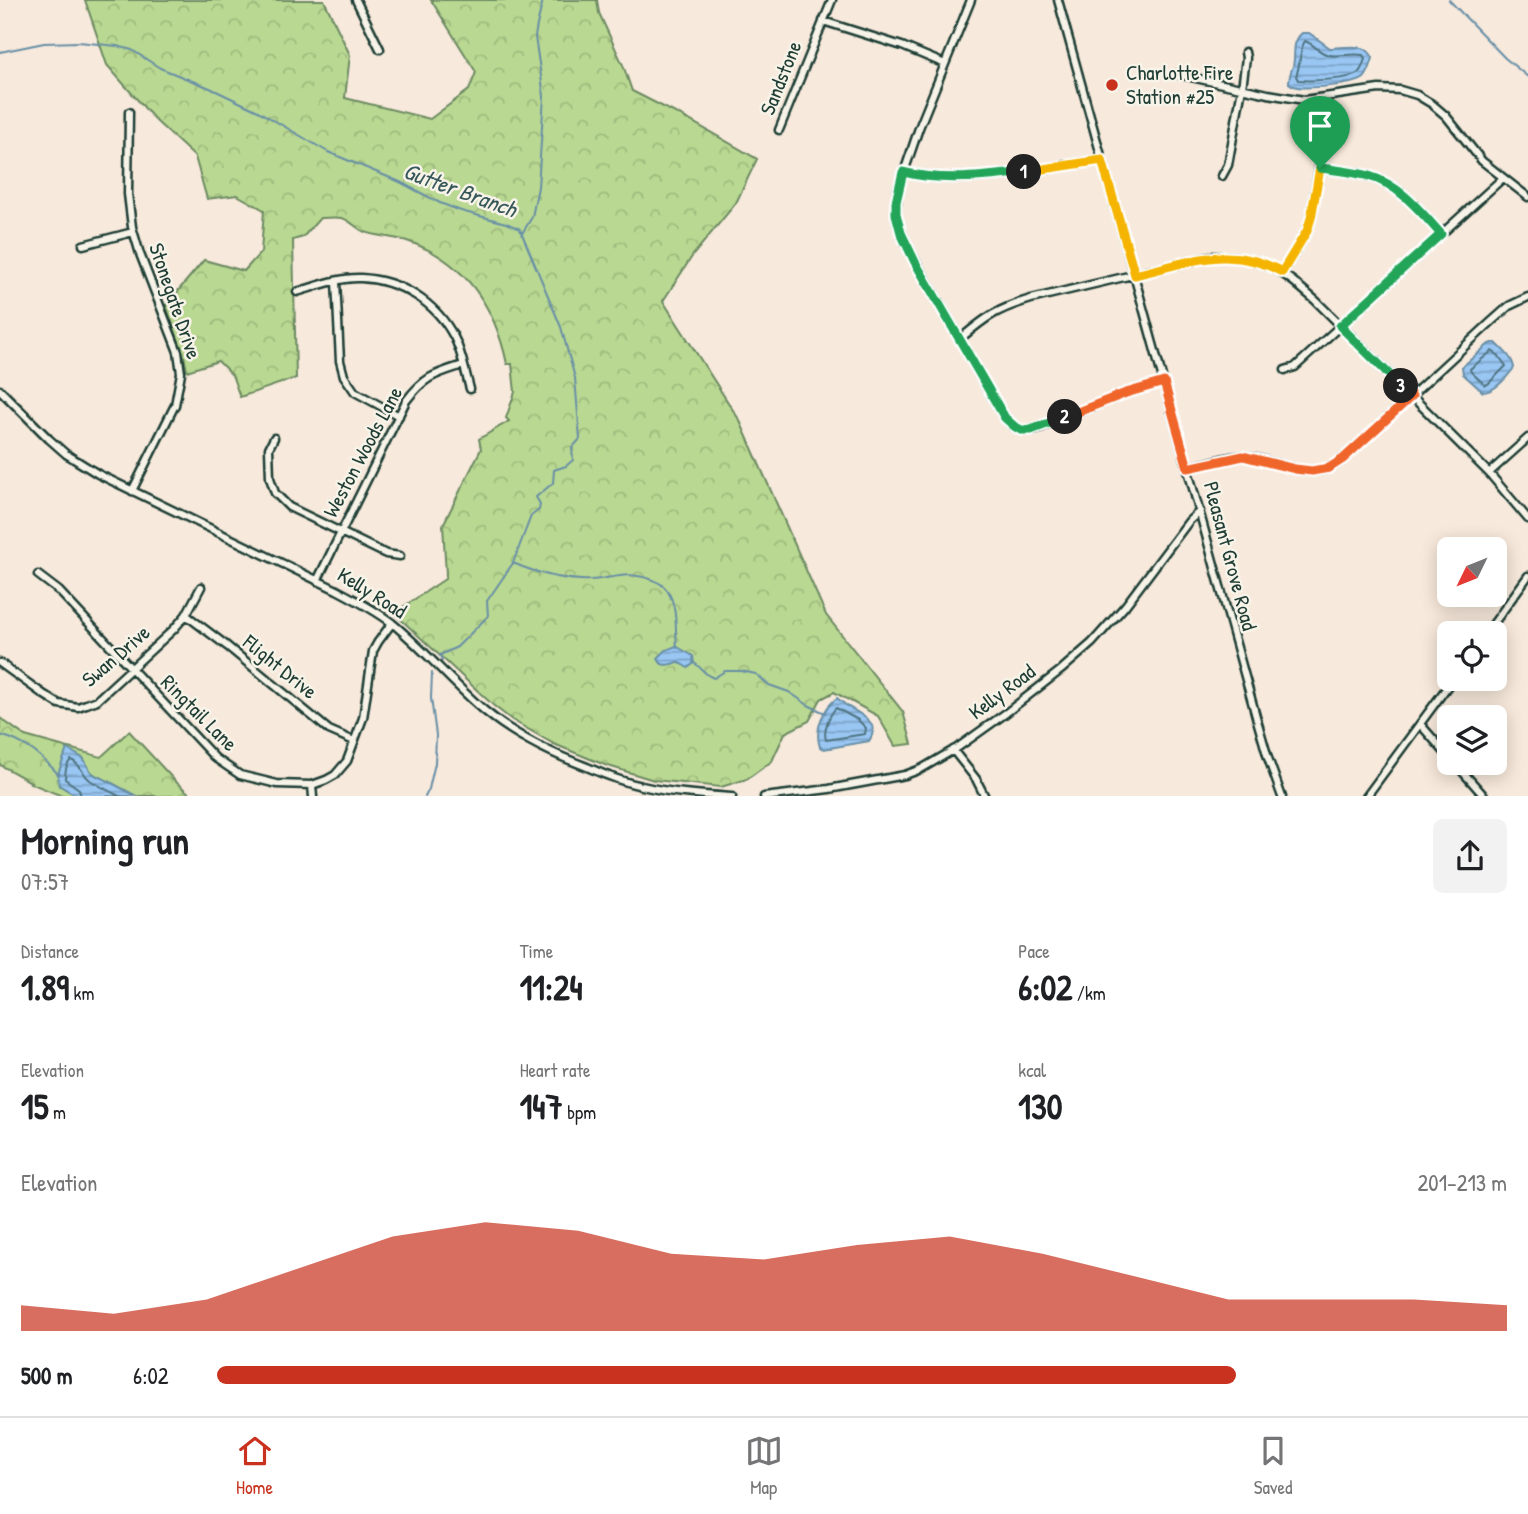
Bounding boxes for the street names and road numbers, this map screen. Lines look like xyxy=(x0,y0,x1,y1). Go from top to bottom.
street label: Sandstone xyxy=(753,37,808,119)
street label: Stonegate Drive xyxy=(142,239,209,363)
street label: Weston Woods Lane xyxy=(316,381,409,522)
street label: Pleasant Grove Road xyxy=(1197,478,1264,633)
street label: Kelly Road xyxy=(332,560,412,625)
street label: Swan Drive xyxy=(75,618,156,693)
street label: Flight Drive xyxy=(236,627,324,706)
street label: Kelly Road xyxy=(962,657,1041,726)
street label: Ringtail Lane xyxy=(155,668,244,757)

